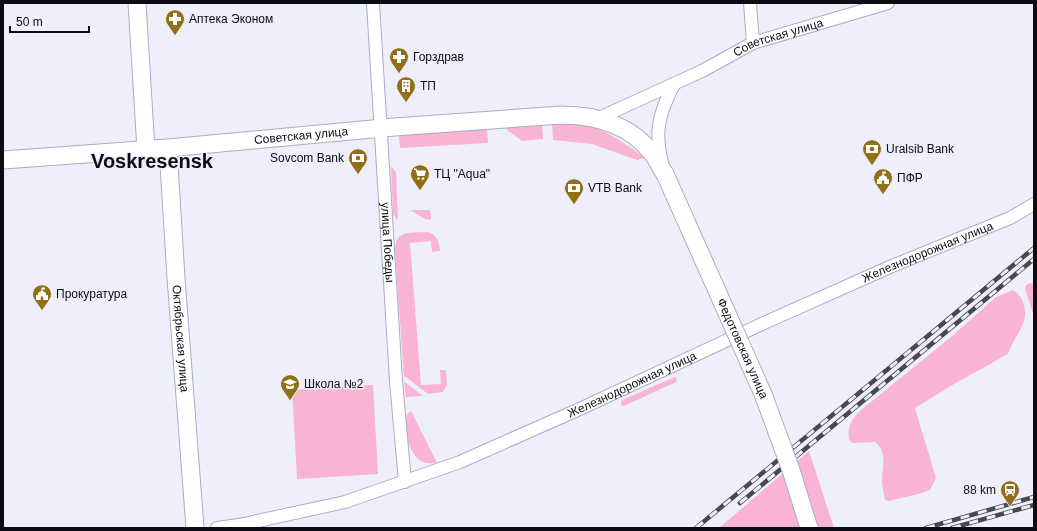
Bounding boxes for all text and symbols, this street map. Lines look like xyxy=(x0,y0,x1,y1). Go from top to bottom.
scale bar xyxy=(10,8,89,34)
pharmacy icon: Аптека Эконом xyxy=(164,8,186,36)
place label: Аптека Эконом xyxy=(189,12,273,26)
text: 50 m xyxy=(16,15,43,29)
street label: Советская улица xyxy=(731,16,825,60)
pharmacy icon: Горздрав xyxy=(388,46,410,74)
place label: Горздрав xyxy=(413,50,464,64)
building icon: ТП xyxy=(395,75,417,103)
place label: ТП xyxy=(420,79,436,93)
street label: Советская улица xyxy=(253,124,349,147)
bank icon: Uralsib Bank xyxy=(861,138,883,166)
place label: Uralsib Bank xyxy=(886,142,955,156)
bank icon: Sovcom Bank xyxy=(347,147,369,175)
district label: Voskresensk xyxy=(91,150,214,172)
place label: Sovcom Bank xyxy=(270,151,345,165)
supermarket icon: ТЦ "Aqua" xyxy=(409,163,431,191)
place label: ТЦ "Aqua" xyxy=(434,167,490,181)
public building icon: ПФР xyxy=(872,167,894,195)
place label: ПФР xyxy=(897,171,923,185)
bank icon: VTB Bank xyxy=(563,177,585,205)
place label: VTB Bank xyxy=(588,181,643,195)
street label: улица Победы xyxy=(378,202,397,283)
street label: Железнодорожная улица xyxy=(860,219,995,285)
public building icon: Прокуратура xyxy=(31,283,53,311)
street label: Октябрьская улица xyxy=(170,284,192,393)
place label: Прокуратура xyxy=(56,287,127,301)
street label: Федотовская улица xyxy=(714,296,771,401)
street label: Железнодорожная улица xyxy=(565,348,699,420)
school or university icon: Школа №2 xyxy=(279,373,301,401)
place label: Школа №2 xyxy=(304,377,364,391)
station icon: 88 km xyxy=(999,479,1021,507)
place label: 88 km xyxy=(963,483,996,497)

